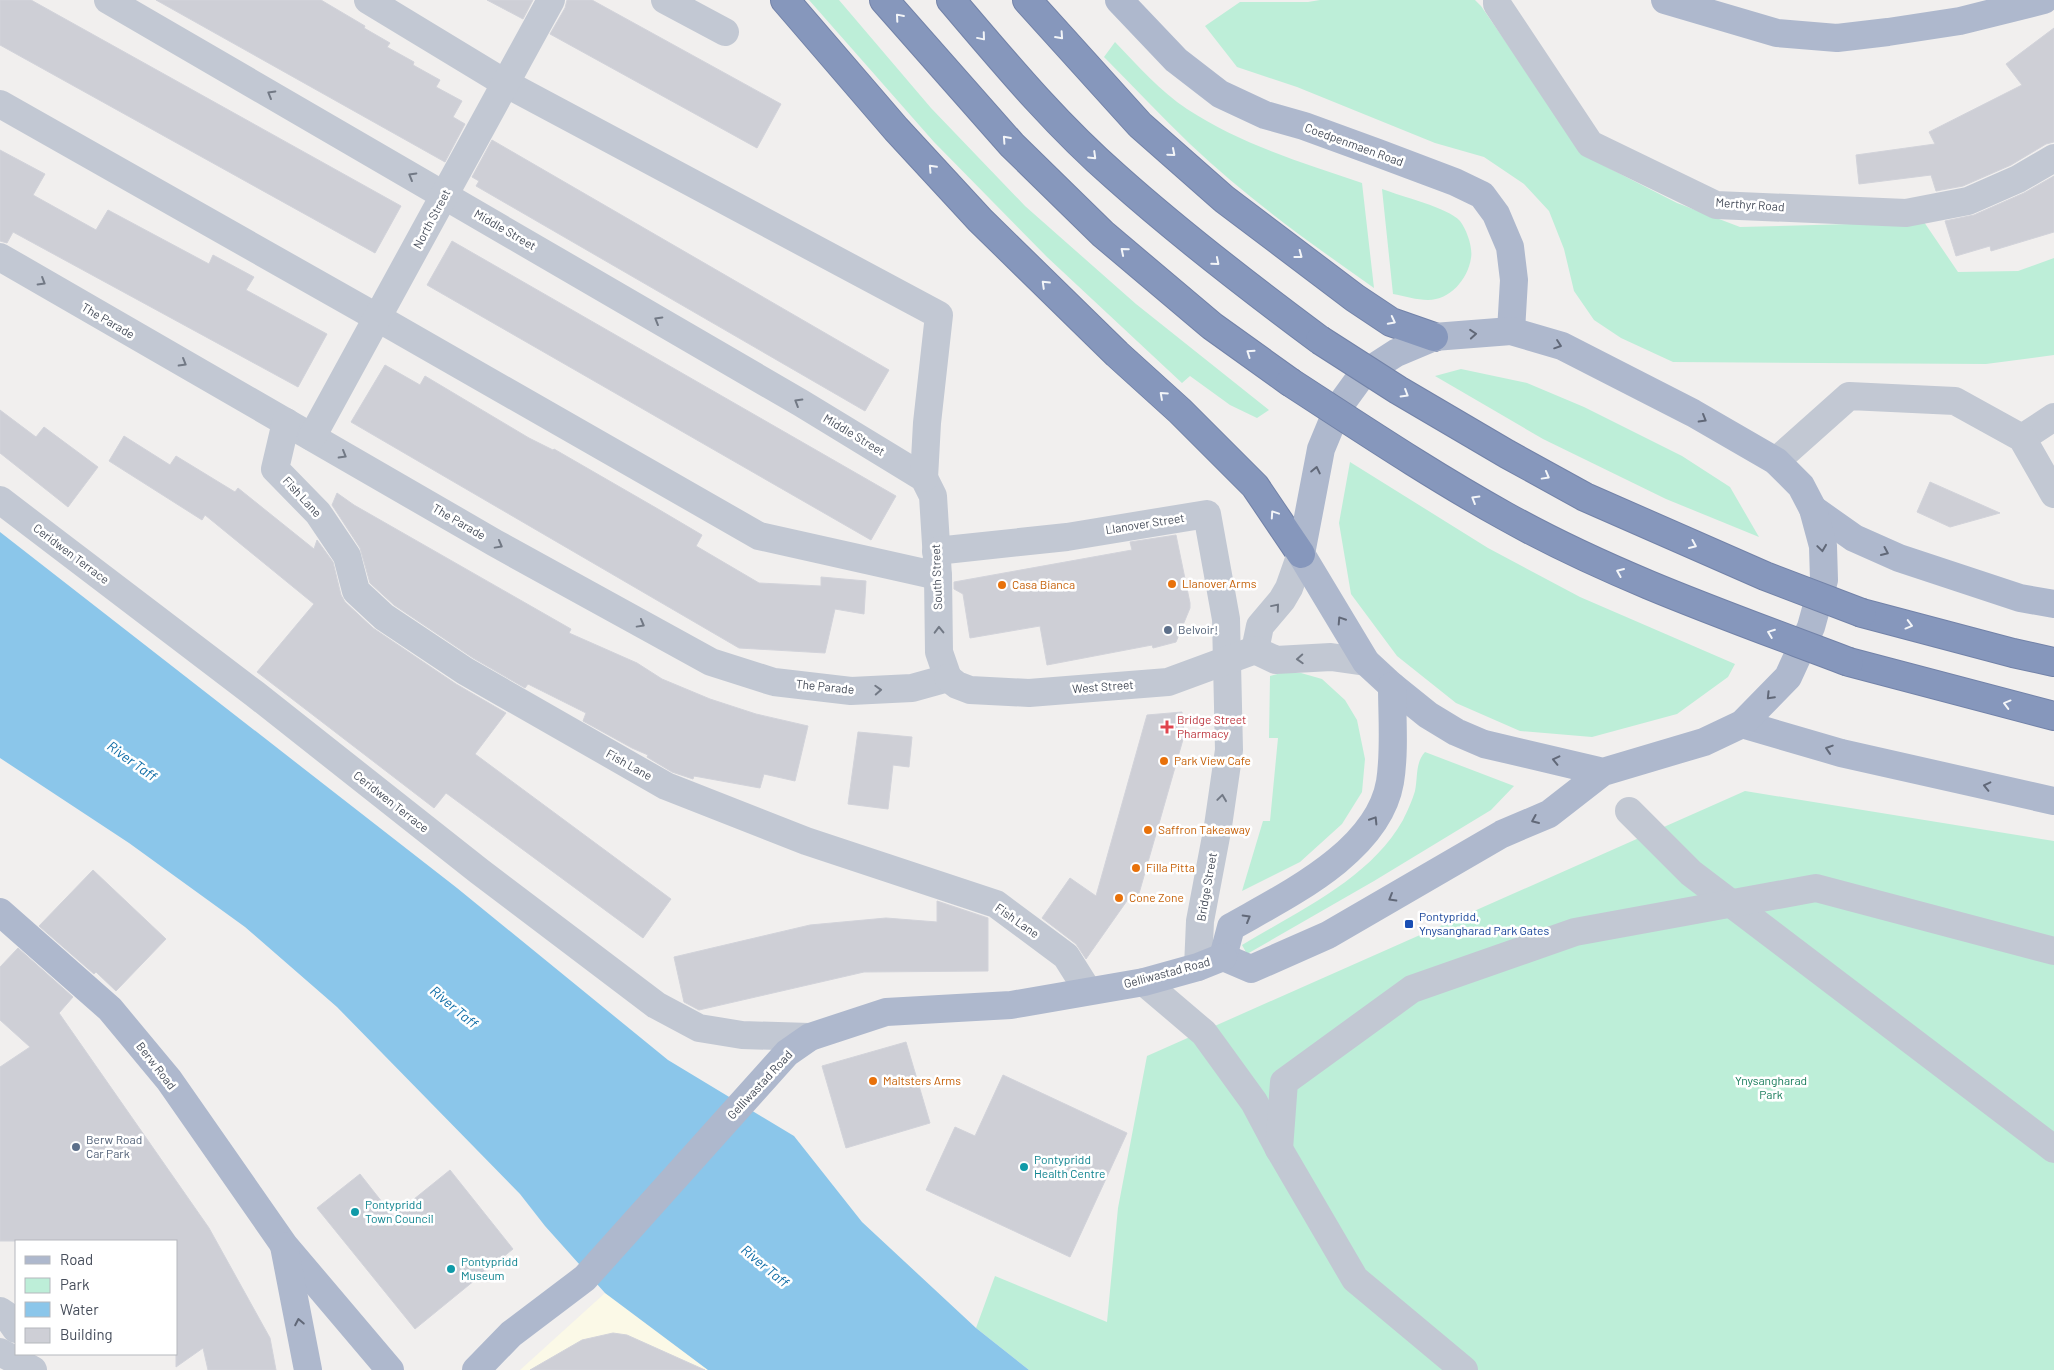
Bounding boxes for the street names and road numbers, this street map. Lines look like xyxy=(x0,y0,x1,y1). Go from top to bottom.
street label: Coedpenmaen Road xyxy=(1303,120,1406,168)
street label: North Street xyxy=(410,186,453,251)
street label: Merthyr Road xyxy=(1715,195,1785,213)
street label: Middle Street xyxy=(472,206,539,252)
street label: The Parade xyxy=(80,299,137,341)
street label: Middle Street xyxy=(821,410,888,458)
street label: Fish Lane xyxy=(280,473,325,519)
street label: The Parade xyxy=(431,500,488,542)
street label: Llanover Street xyxy=(1104,510,1185,536)
street label: Ceridwen Terrace xyxy=(31,520,112,586)
street label: South Street xyxy=(928,544,944,610)
street label: The Parade xyxy=(795,676,855,696)
street label: West Street xyxy=(1072,677,1134,695)
street label: Fish Lane xyxy=(604,746,655,782)
street label: Ceridwen Terrace xyxy=(351,768,432,835)
street label: Bridge Street xyxy=(1193,851,1219,922)
street label: Fish Lane xyxy=(993,900,1042,940)
street label: Gelliwastad Road xyxy=(1122,954,1211,990)
street label: Berw Road xyxy=(134,1039,180,1092)
street label: Gelliwastad Road xyxy=(724,1047,795,1122)

